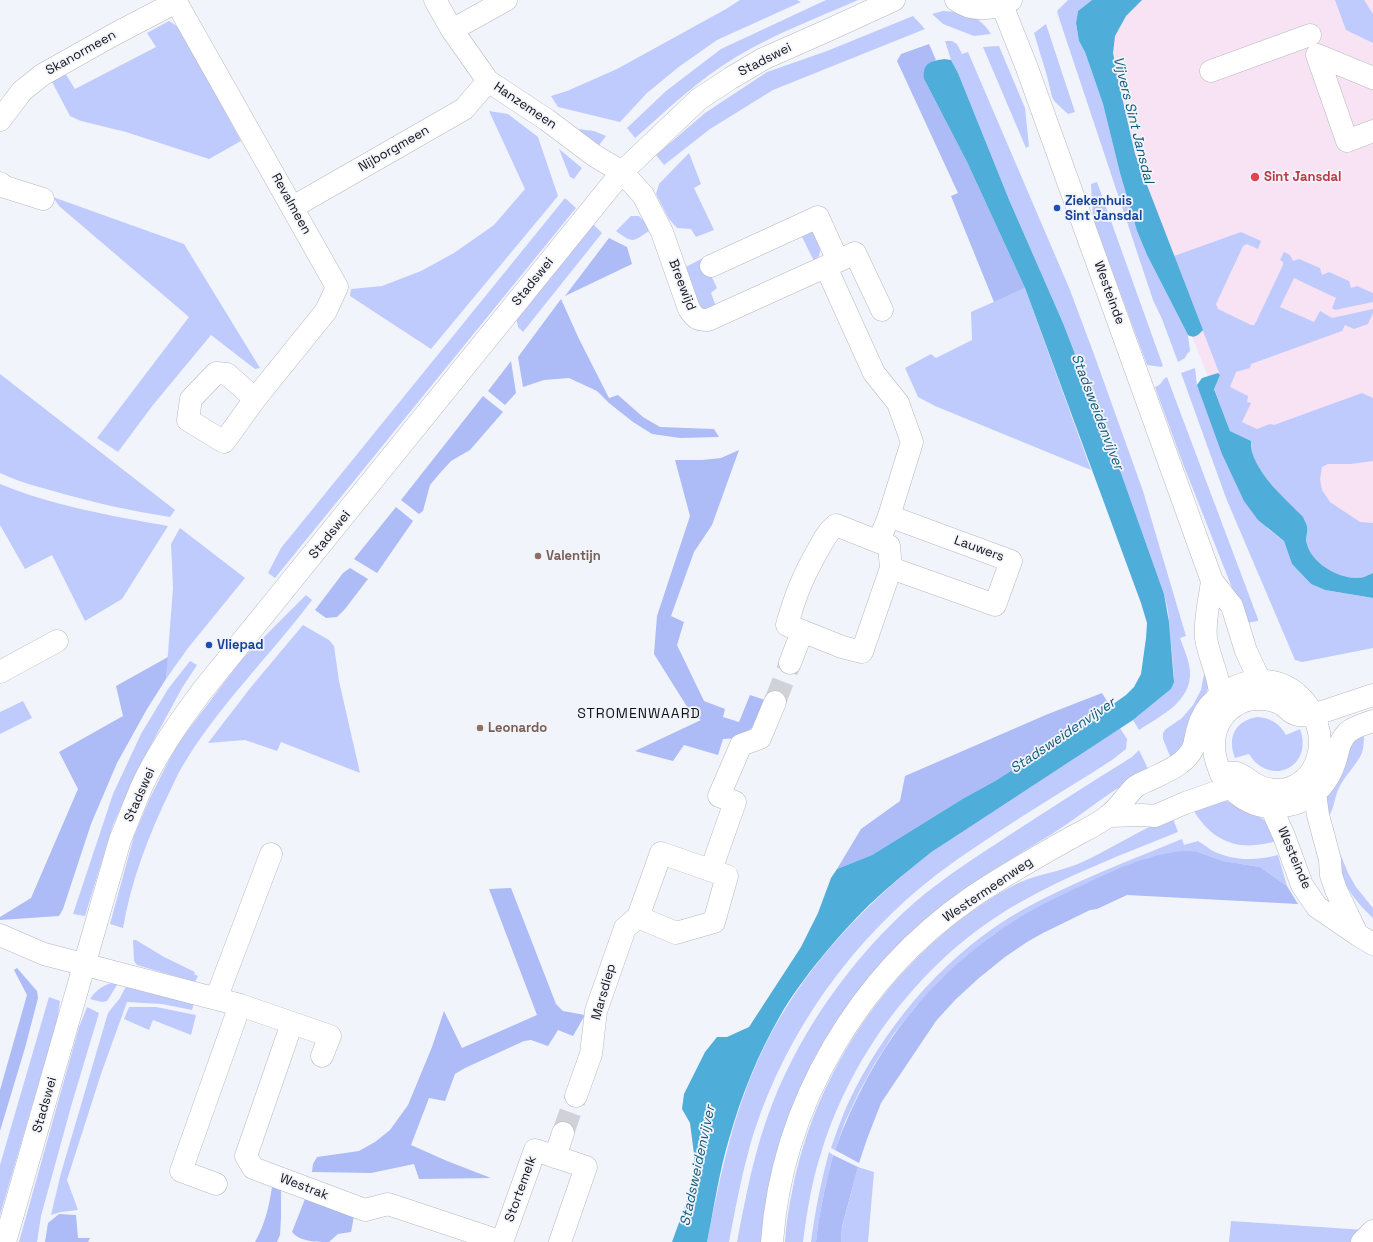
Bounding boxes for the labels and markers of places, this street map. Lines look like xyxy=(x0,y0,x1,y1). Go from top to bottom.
place label: Sint Jansdal xyxy=(1264,169,1341,185)
marker: Sint Jansdal xyxy=(1249,171,1261,183)
place label: Ziekenhuis Sint Jansdal xyxy=(1065,193,1142,224)
marker: Ziekenhuis Sint Jansdal xyxy=(1052,203,1062,213)
place label: Valentijn xyxy=(546,548,601,564)
marker: Valentijn xyxy=(533,551,543,561)
place label: Vliepad xyxy=(217,637,263,653)
marker: Vliepad xyxy=(204,640,214,650)
place label: Leonardo xyxy=(488,720,547,736)
marker: Leonardo xyxy=(475,723,485,733)

